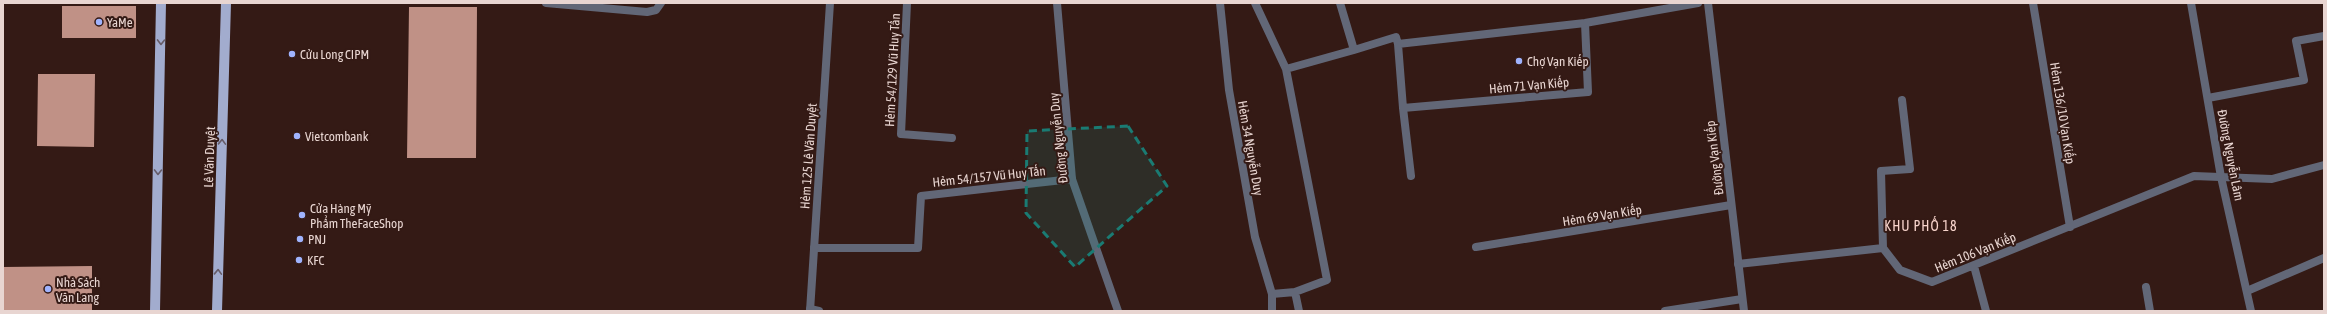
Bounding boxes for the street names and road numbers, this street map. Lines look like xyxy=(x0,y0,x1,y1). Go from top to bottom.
street label: Hẻm 54/129 Vũ Huy Tấn xyxy=(882,13,903,127)
street label: Hẻm 136/10 Vạn Kiếp xyxy=(2047,61,2078,165)
street label: Hẻm 71 Vạn Kiếp xyxy=(1488,75,1570,96)
street label: Đường Nguyễn Duy xyxy=(1046,91,1071,184)
street label: Hẻm 34 Nguyễn Duy xyxy=(1235,99,1266,197)
street label: Hẻm 125 Lê Văn Duyệt xyxy=(797,102,820,209)
street label: Đường Nguyễn Lâm xyxy=(2214,108,2247,202)
street label: Đường Vạn Kiếp xyxy=(1702,120,1727,196)
street label: Lê Văn Duyệt xyxy=(201,126,218,188)
street label: Hẻm 54/157 Vũ Huy Tấn xyxy=(932,163,1046,190)
street label: Hẻm 69 Vạn Kiếp xyxy=(1561,202,1643,229)
street label: Hẻm 106 Vạn Kiếp xyxy=(1932,229,2018,276)

